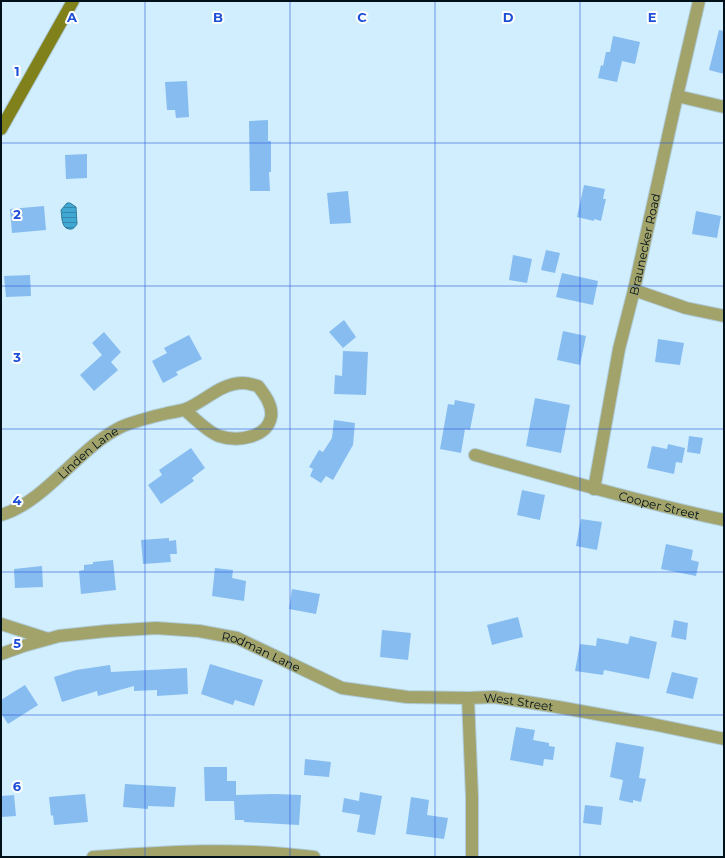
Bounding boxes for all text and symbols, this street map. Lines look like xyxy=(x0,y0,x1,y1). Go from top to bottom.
text: A xyxy=(66,9,78,25)
text: B xyxy=(213,9,223,25)
text: C xyxy=(357,9,367,25)
text: D xyxy=(503,9,514,25)
text: E xyxy=(648,9,657,25)
text: 1 xyxy=(14,63,20,79)
street label: Braunecker Road xyxy=(625,192,663,297)
text: 2 xyxy=(13,206,21,222)
text: 3 xyxy=(12,349,21,365)
street label: Linden Lane xyxy=(54,422,121,482)
street label: Cooper Street xyxy=(617,488,701,522)
text: 4 xyxy=(13,492,22,508)
street label: Rodman Lane xyxy=(221,628,303,675)
text: 5 xyxy=(13,635,21,651)
street label: West Street xyxy=(484,689,555,714)
text: 6 xyxy=(13,778,22,794)

